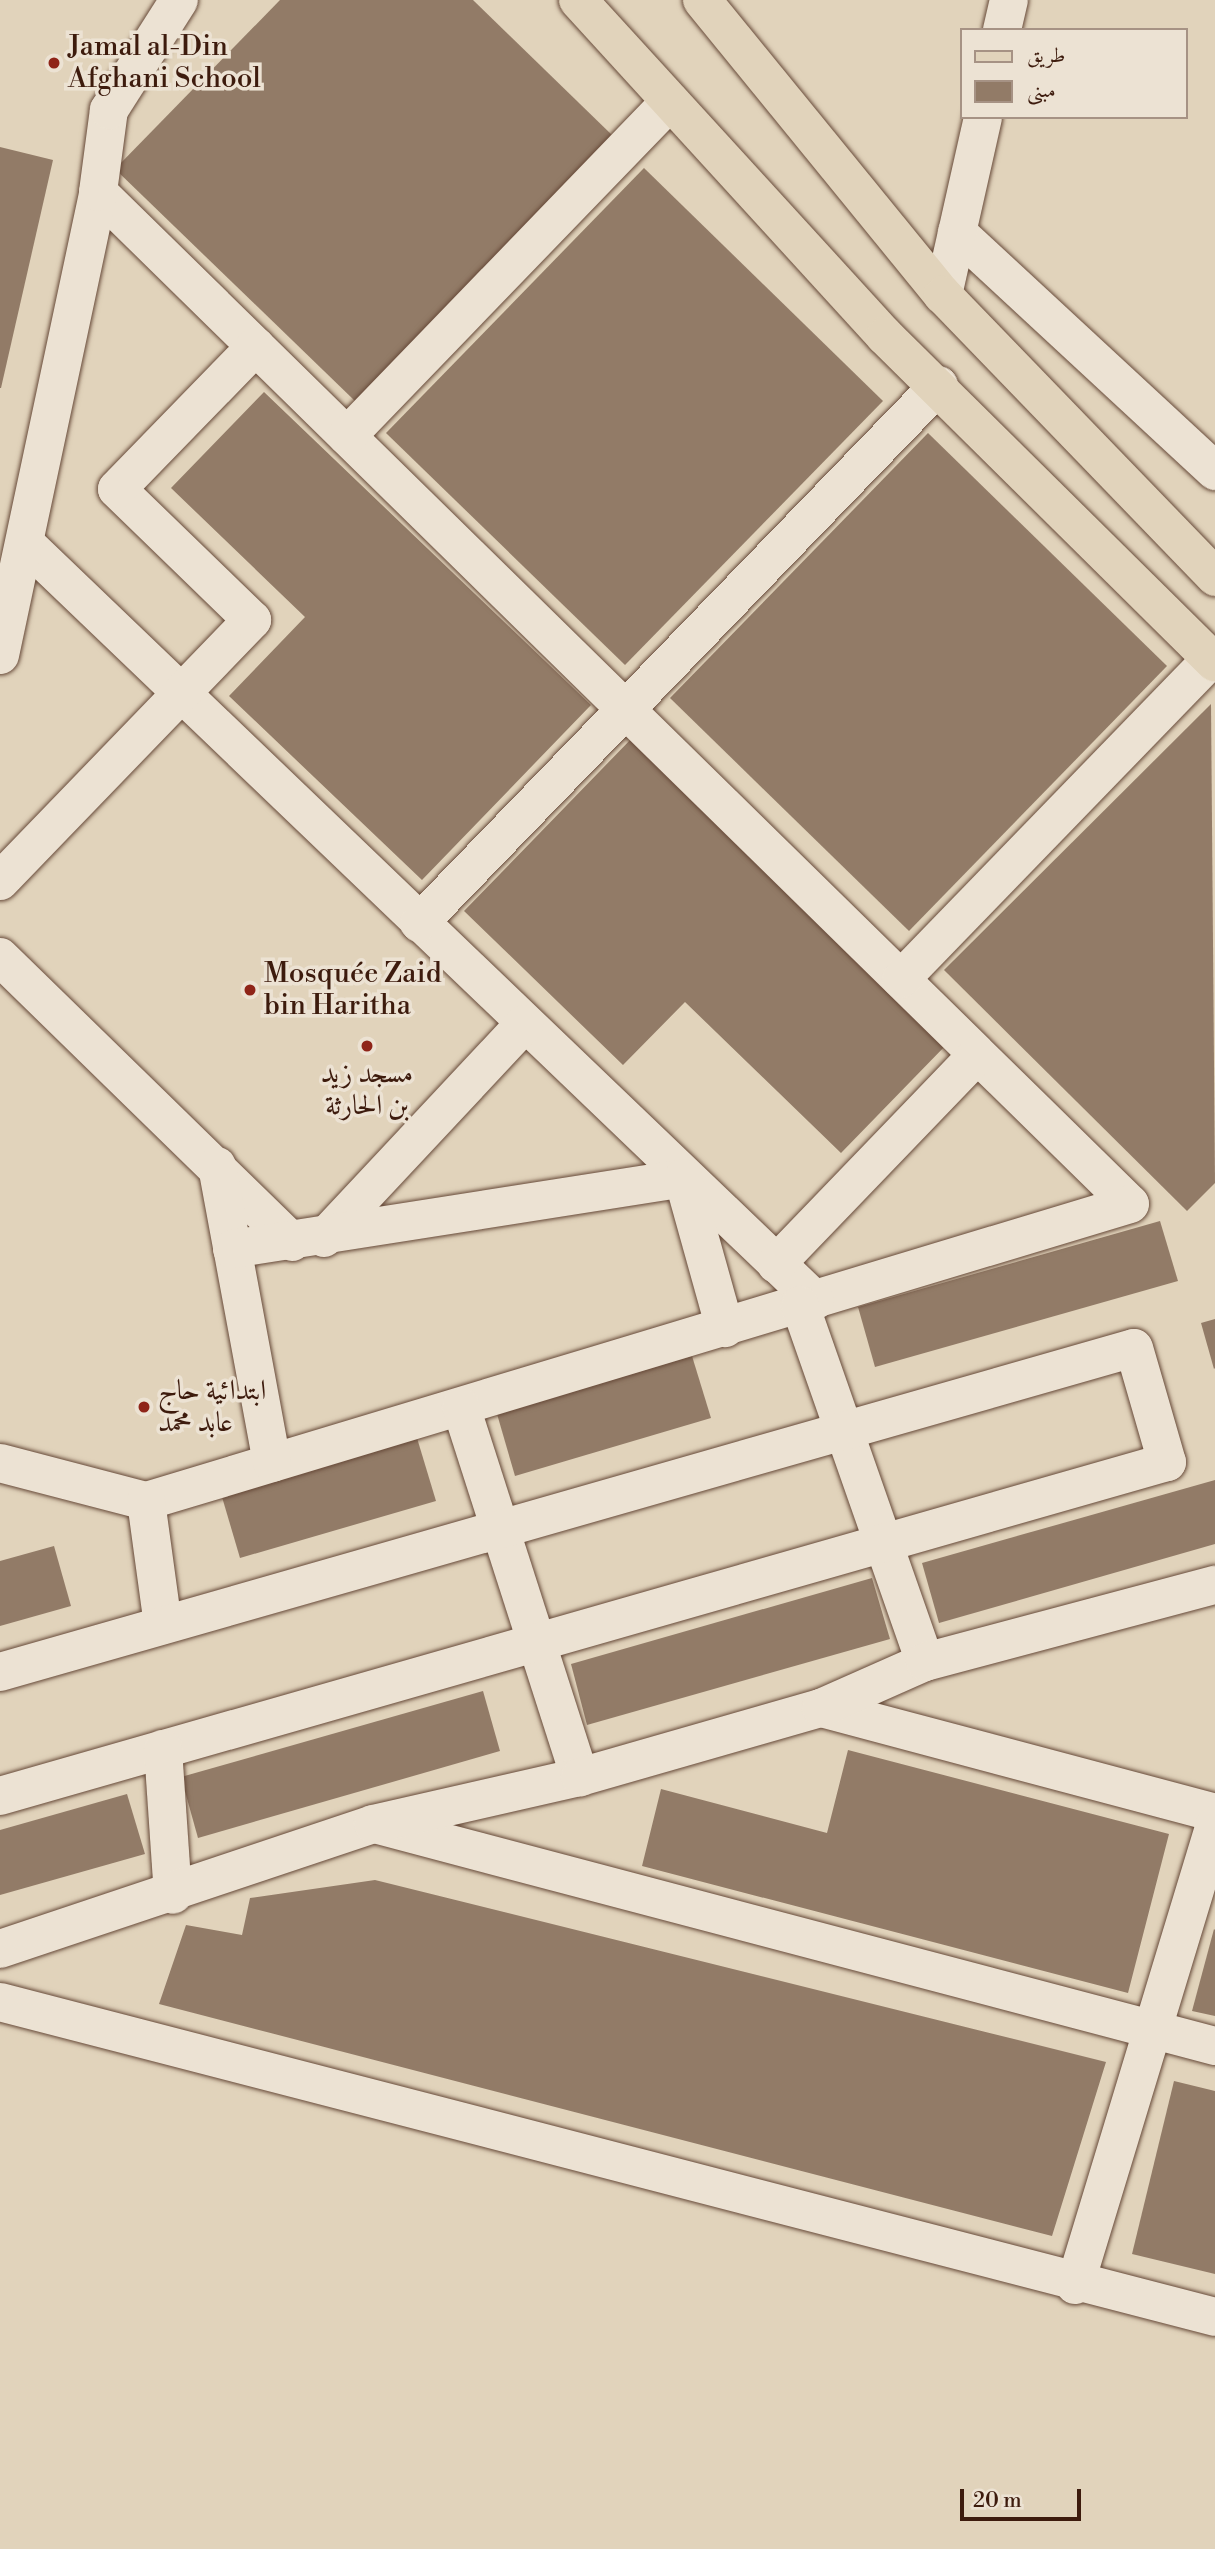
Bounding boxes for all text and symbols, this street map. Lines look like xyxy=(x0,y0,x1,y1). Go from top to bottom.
legend xyxy=(960,28,1187,119)
place label: Jamal al-Din Afghani School xyxy=(68,30,261,96)
text: طريق xyxy=(1027,43,1065,69)
marker: Jamal al-Din Afghani School xyxy=(46,55,62,71)
text: مبنى xyxy=(1027,78,1056,104)
place label: Mosquée Zaid bin Haritha xyxy=(264,957,442,1023)
marker: Mosquée Zaid bin Haritha xyxy=(242,982,258,998)
marker: مسجد زيد بن الحارثة xyxy=(359,1038,375,1054)
place label: مسجد زيد بن الحارثة xyxy=(321,1057,413,1123)
place label: ابتدائية حاج عابد محمد xyxy=(158,1374,266,1440)
marker: ابتدائية حاج عابد محمد xyxy=(136,1399,152,1415)
scale bar xyxy=(963,2476,1084,2520)
text: 20 m xyxy=(973,2488,1022,2514)

